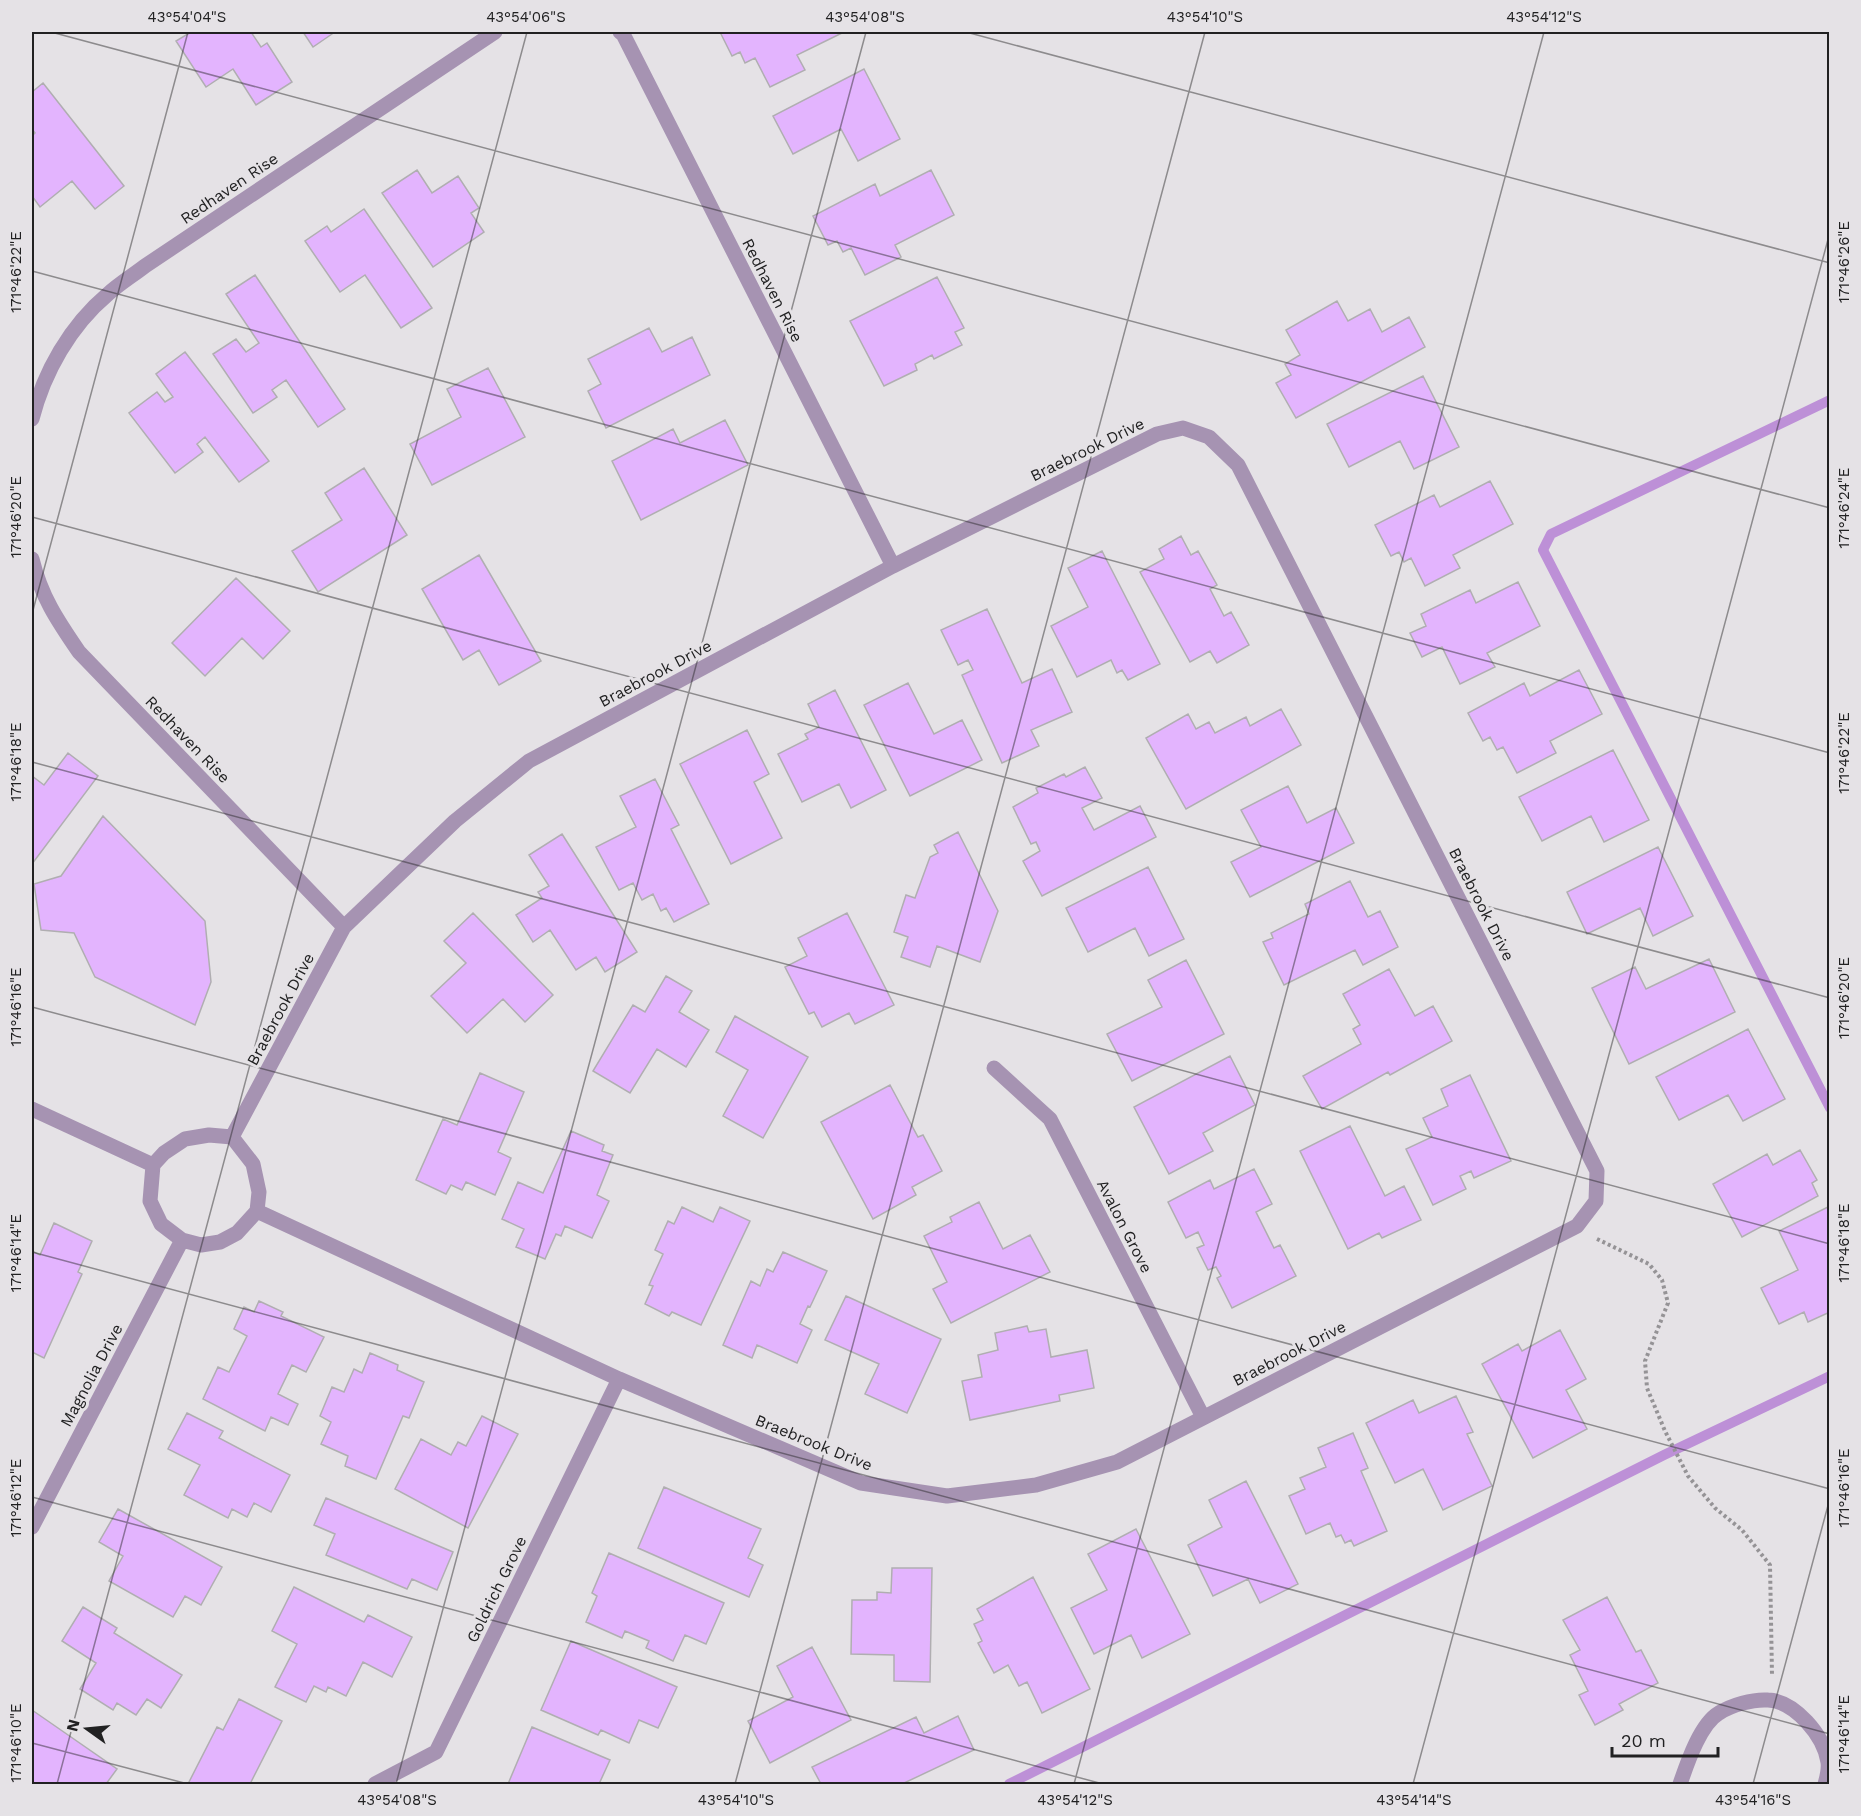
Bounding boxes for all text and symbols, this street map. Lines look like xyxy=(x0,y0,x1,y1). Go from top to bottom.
text: 43°54'04"S xyxy=(148,8,226,26)
text: 43°54'06"S xyxy=(486,8,566,26)
text: 43°54'08"S xyxy=(825,8,905,26)
text: 43°54'10"S xyxy=(1167,8,1243,26)
text: 43°54'12"S xyxy=(1506,8,1582,26)
street label: Redhaven Rise xyxy=(177,149,282,228)
text: 171°46'26"E xyxy=(1835,221,1853,303)
text: 171°46'22"E xyxy=(7,231,25,313)
street label: Redhaven Rise xyxy=(738,235,807,345)
street label: Braebrook Drive xyxy=(1027,414,1147,485)
text: 171°46'24"E xyxy=(1835,468,1853,548)
text: 171°46'20"E xyxy=(7,476,25,558)
street label: Braebrook Drive xyxy=(596,636,715,711)
street label: Redhaven Rise xyxy=(141,692,234,787)
text: 171°46'22"E xyxy=(1835,712,1853,794)
text: 171°46'18"E xyxy=(7,722,25,802)
street label: Braebrook Drive xyxy=(1445,844,1518,964)
street label: Braebrook Drive xyxy=(243,950,318,1069)
text: 171°46'20"E xyxy=(1835,957,1853,1039)
text: 171°46'16"E xyxy=(7,967,25,1047)
street label: Avalon Grove xyxy=(1093,1176,1156,1276)
text: 171°46'18"E xyxy=(1835,1203,1853,1283)
text: 171°46'14"E xyxy=(7,1214,25,1292)
street label: Braebrook Drive xyxy=(1229,1317,1349,1390)
street label: Magnolia Drive xyxy=(56,1321,127,1430)
street label: Braebrook Drive xyxy=(753,1410,875,1475)
text: 171°46'16"E xyxy=(1835,1448,1853,1528)
text: 171°46'12"E xyxy=(7,1459,25,1537)
street label: Goldrich Grove xyxy=(462,1533,530,1646)
text: 171°46'14"E xyxy=(1835,1695,1853,1773)
north arrow xyxy=(57,1699,117,1759)
text: 171°46'10"E xyxy=(7,1703,25,1783)
text: N xyxy=(62,1717,84,1733)
scale bar xyxy=(1612,1720,1718,1758)
text: 20 m xyxy=(1621,1730,1666,1751)
text: 43°54'08"S xyxy=(357,1791,437,1809)
text: 43°54'10"S xyxy=(698,1791,774,1809)
text: 43°54'12"S xyxy=(1037,1791,1113,1809)
text: 43°54'14"S xyxy=(1376,1791,1452,1809)
text: 43°54'16"S xyxy=(1715,1791,1791,1809)

